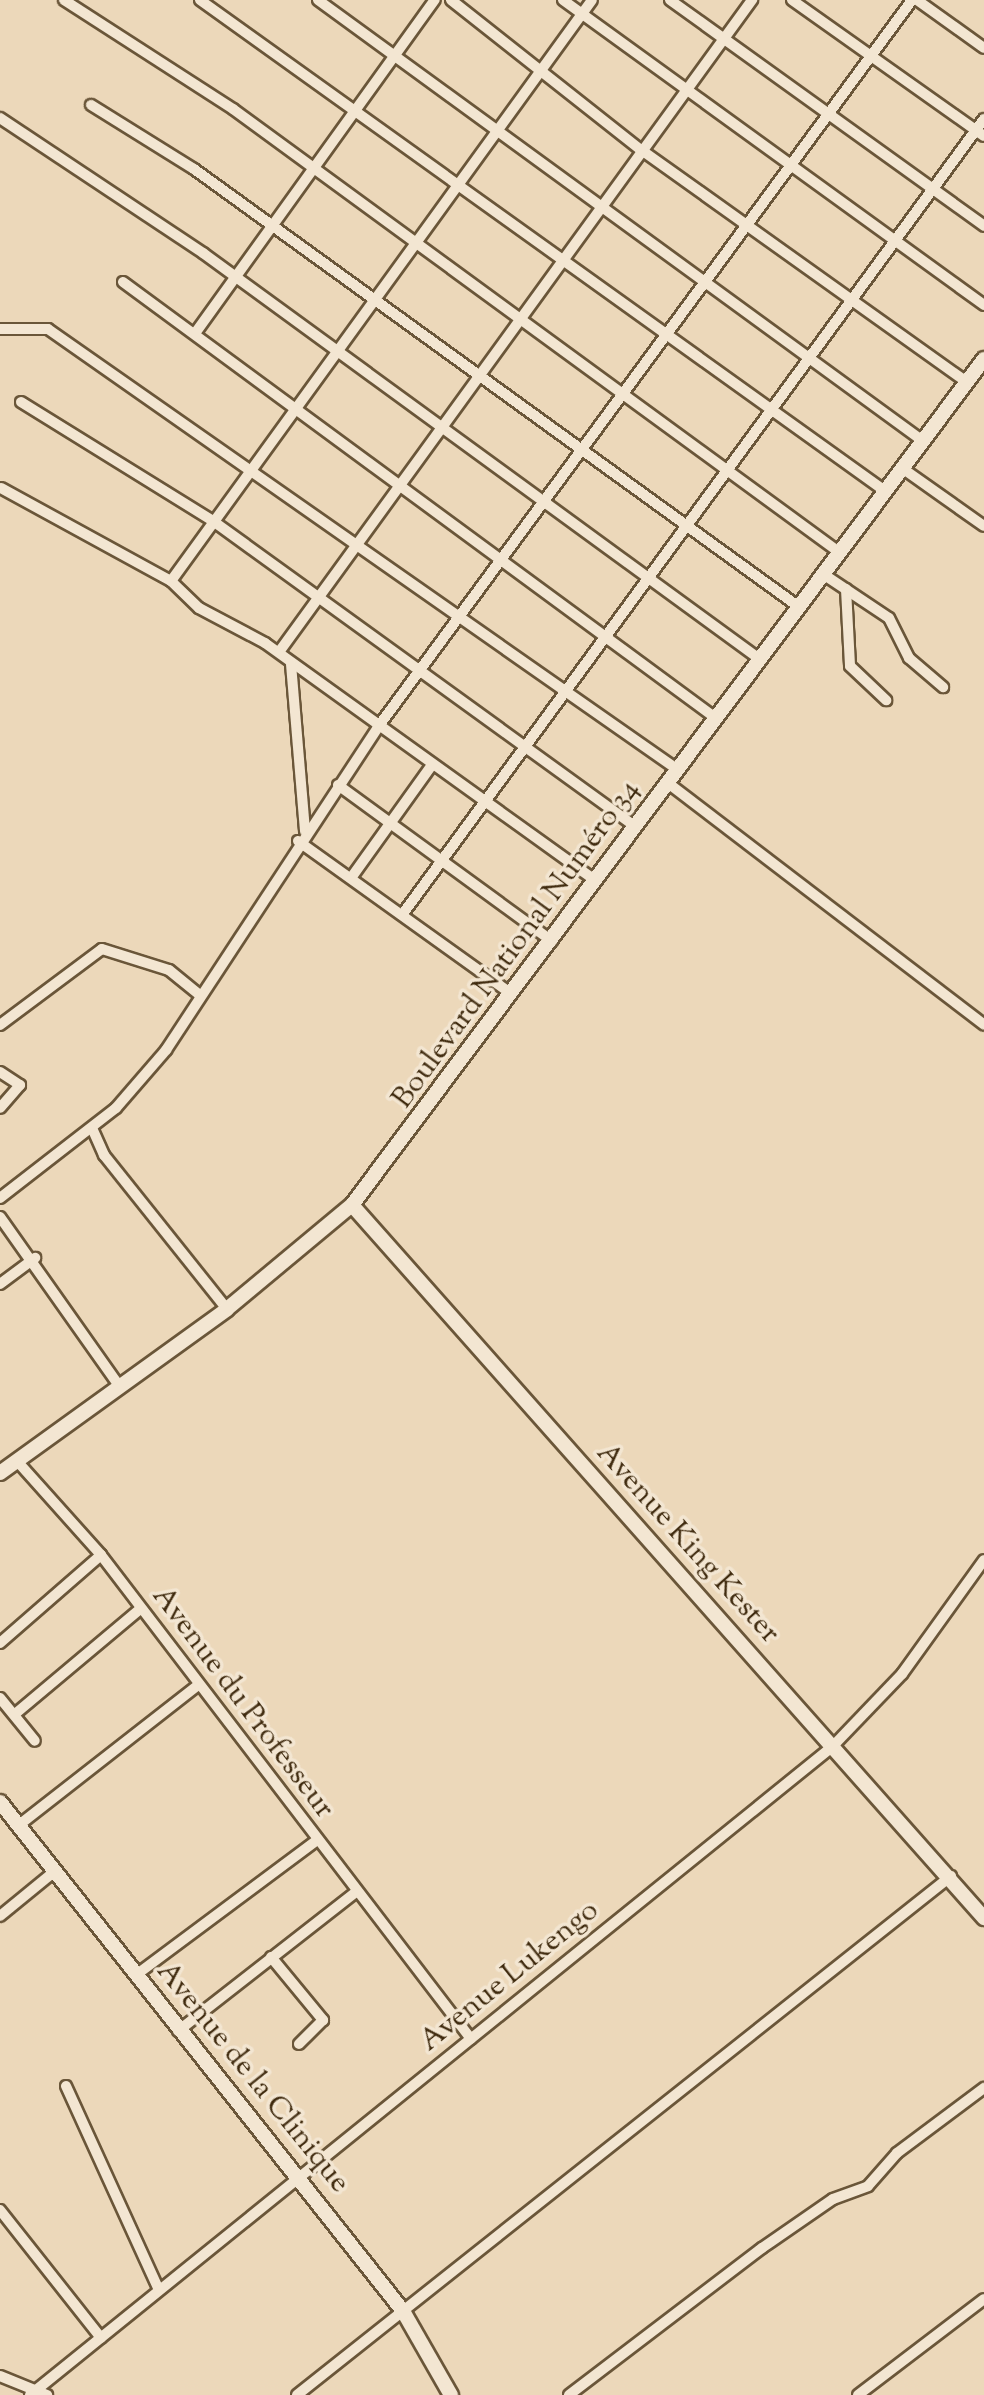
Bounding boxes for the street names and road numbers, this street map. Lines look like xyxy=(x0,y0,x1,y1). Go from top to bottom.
street label: Boulevard National Numéro 34 xyxy=(386,774,648,1116)
street label: Avenue King Kester xyxy=(588,1436,786,1652)
street label: Avenue du Professeur xyxy=(143,1580,341,1826)
street label: Avenue Lukengo xyxy=(413,1894,607,2060)
street label: Avenue de la Clinique xyxy=(148,1955,356,2201)

